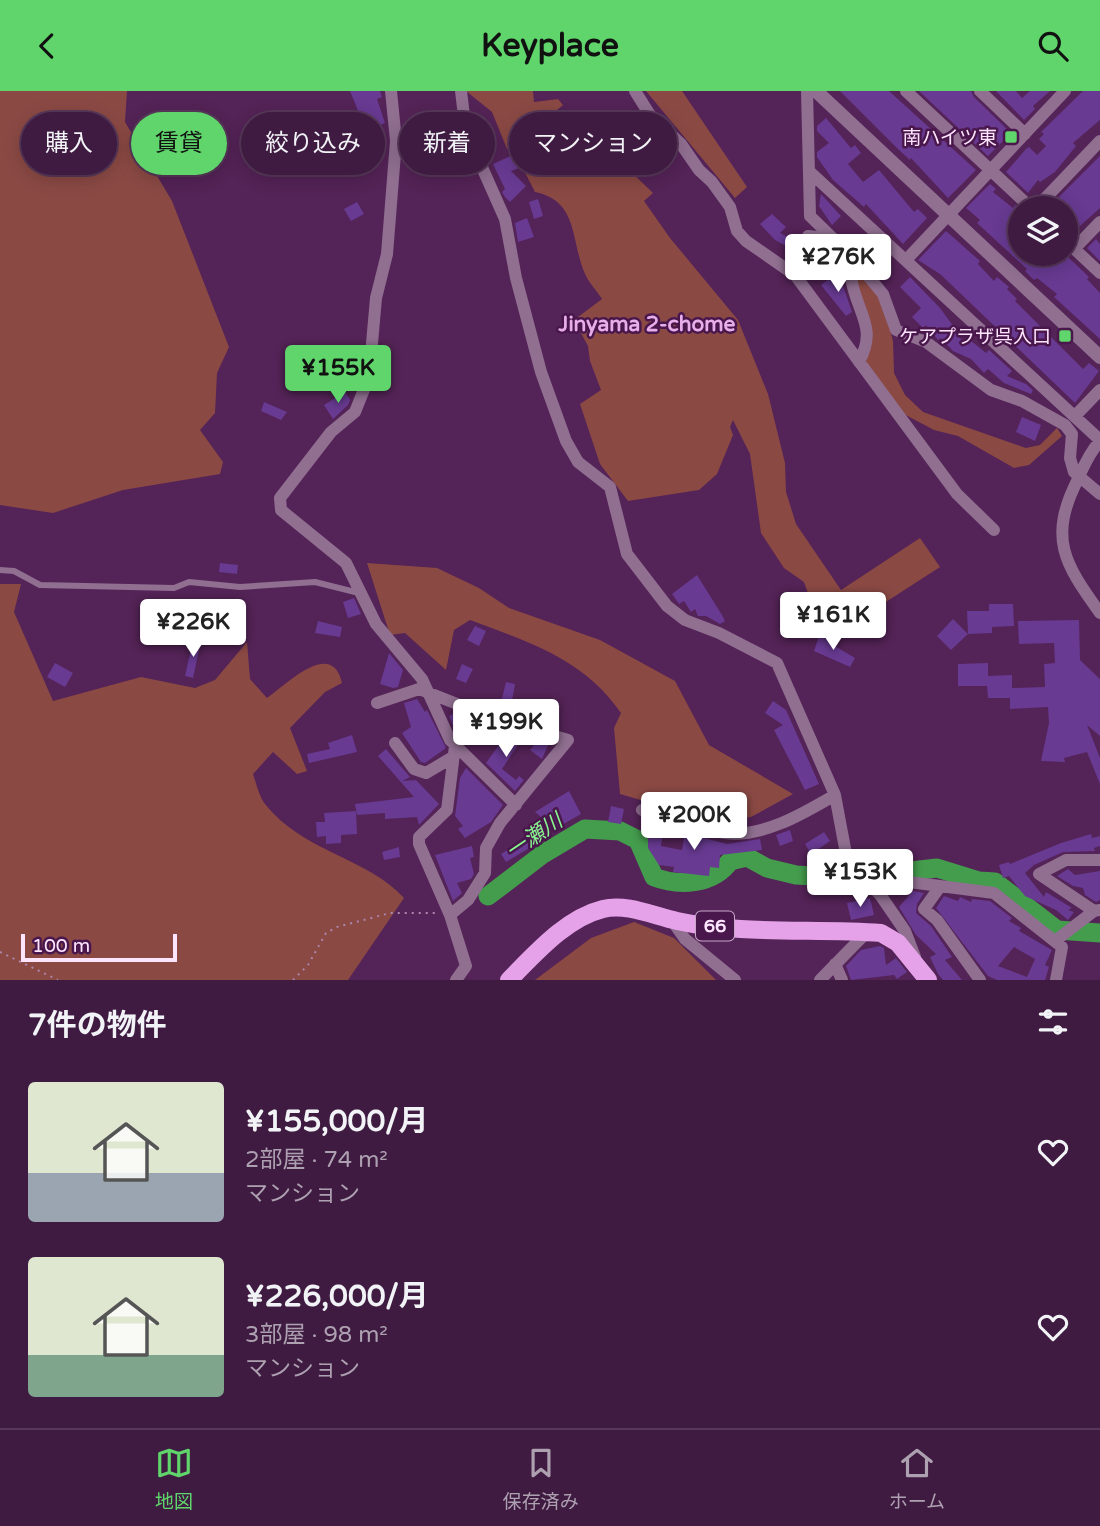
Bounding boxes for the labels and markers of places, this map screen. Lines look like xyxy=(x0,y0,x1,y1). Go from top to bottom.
place label: 南ハイツ東 xyxy=(902,127,997,149)
marker: 南ハイツ東 xyxy=(1003,129,1019,145)
pin: ¥276K xyxy=(789,235,887,294)
place label: ケアプラザ呉入口 xyxy=(899,326,1051,348)
marker: ケアプラザ呉入口 xyxy=(1057,328,1073,344)
pin: ¥155K xyxy=(289,345,387,405)
pin: ¥161K xyxy=(784,593,882,652)
pin: ¥226K xyxy=(144,599,242,659)
pin: ¥199K xyxy=(457,699,555,759)
pin: ¥200K xyxy=(645,793,743,852)
pin: ¥153K xyxy=(811,849,909,909)

